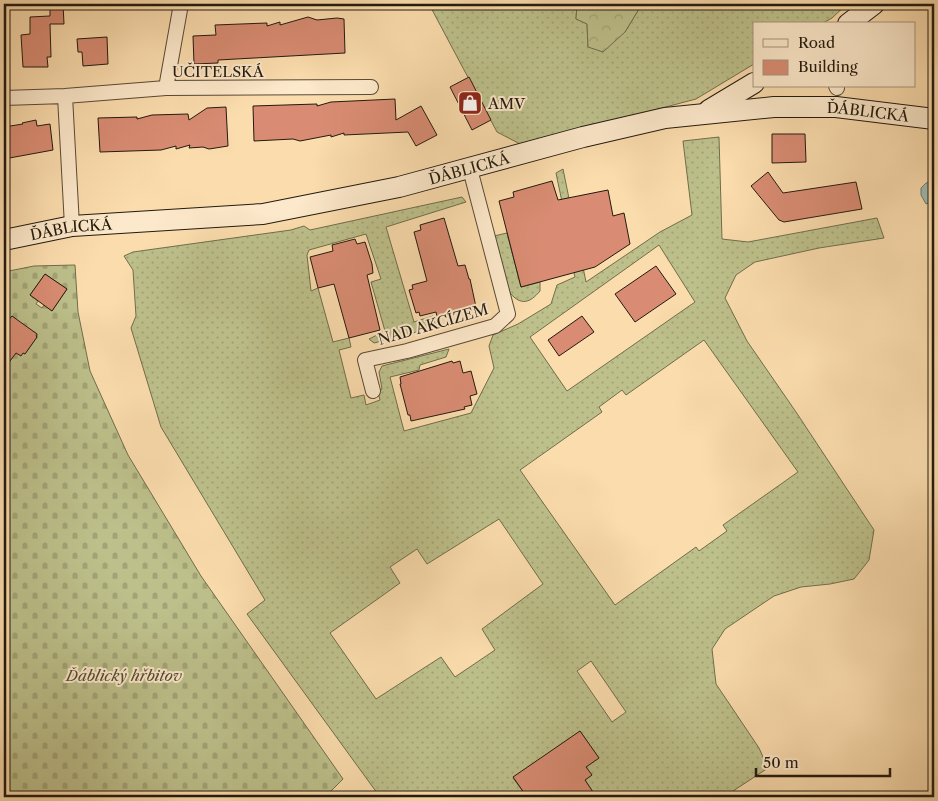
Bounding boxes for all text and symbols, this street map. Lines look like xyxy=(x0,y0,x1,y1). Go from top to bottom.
legend xyxy=(753,22,916,88)
text: Road xyxy=(798,33,835,52)
text: Building xyxy=(798,57,858,76)
street label: UČITELSKÁ xyxy=(172,62,265,81)
shop icon: AMV xyxy=(457,90,483,116)
place label: AMV xyxy=(487,94,526,113)
street label: ĎÁBLICKÁ xyxy=(827,98,911,125)
street label: ĎÁBLICKÁ xyxy=(426,148,512,188)
street label: ĎÁBLICKÁ xyxy=(28,214,113,244)
street label: NAD AKCÍZEM xyxy=(376,299,490,349)
park label: Ďáblický hřbitov xyxy=(65,666,182,685)
scale bar xyxy=(756,746,889,778)
text: 50 m xyxy=(763,753,799,772)

